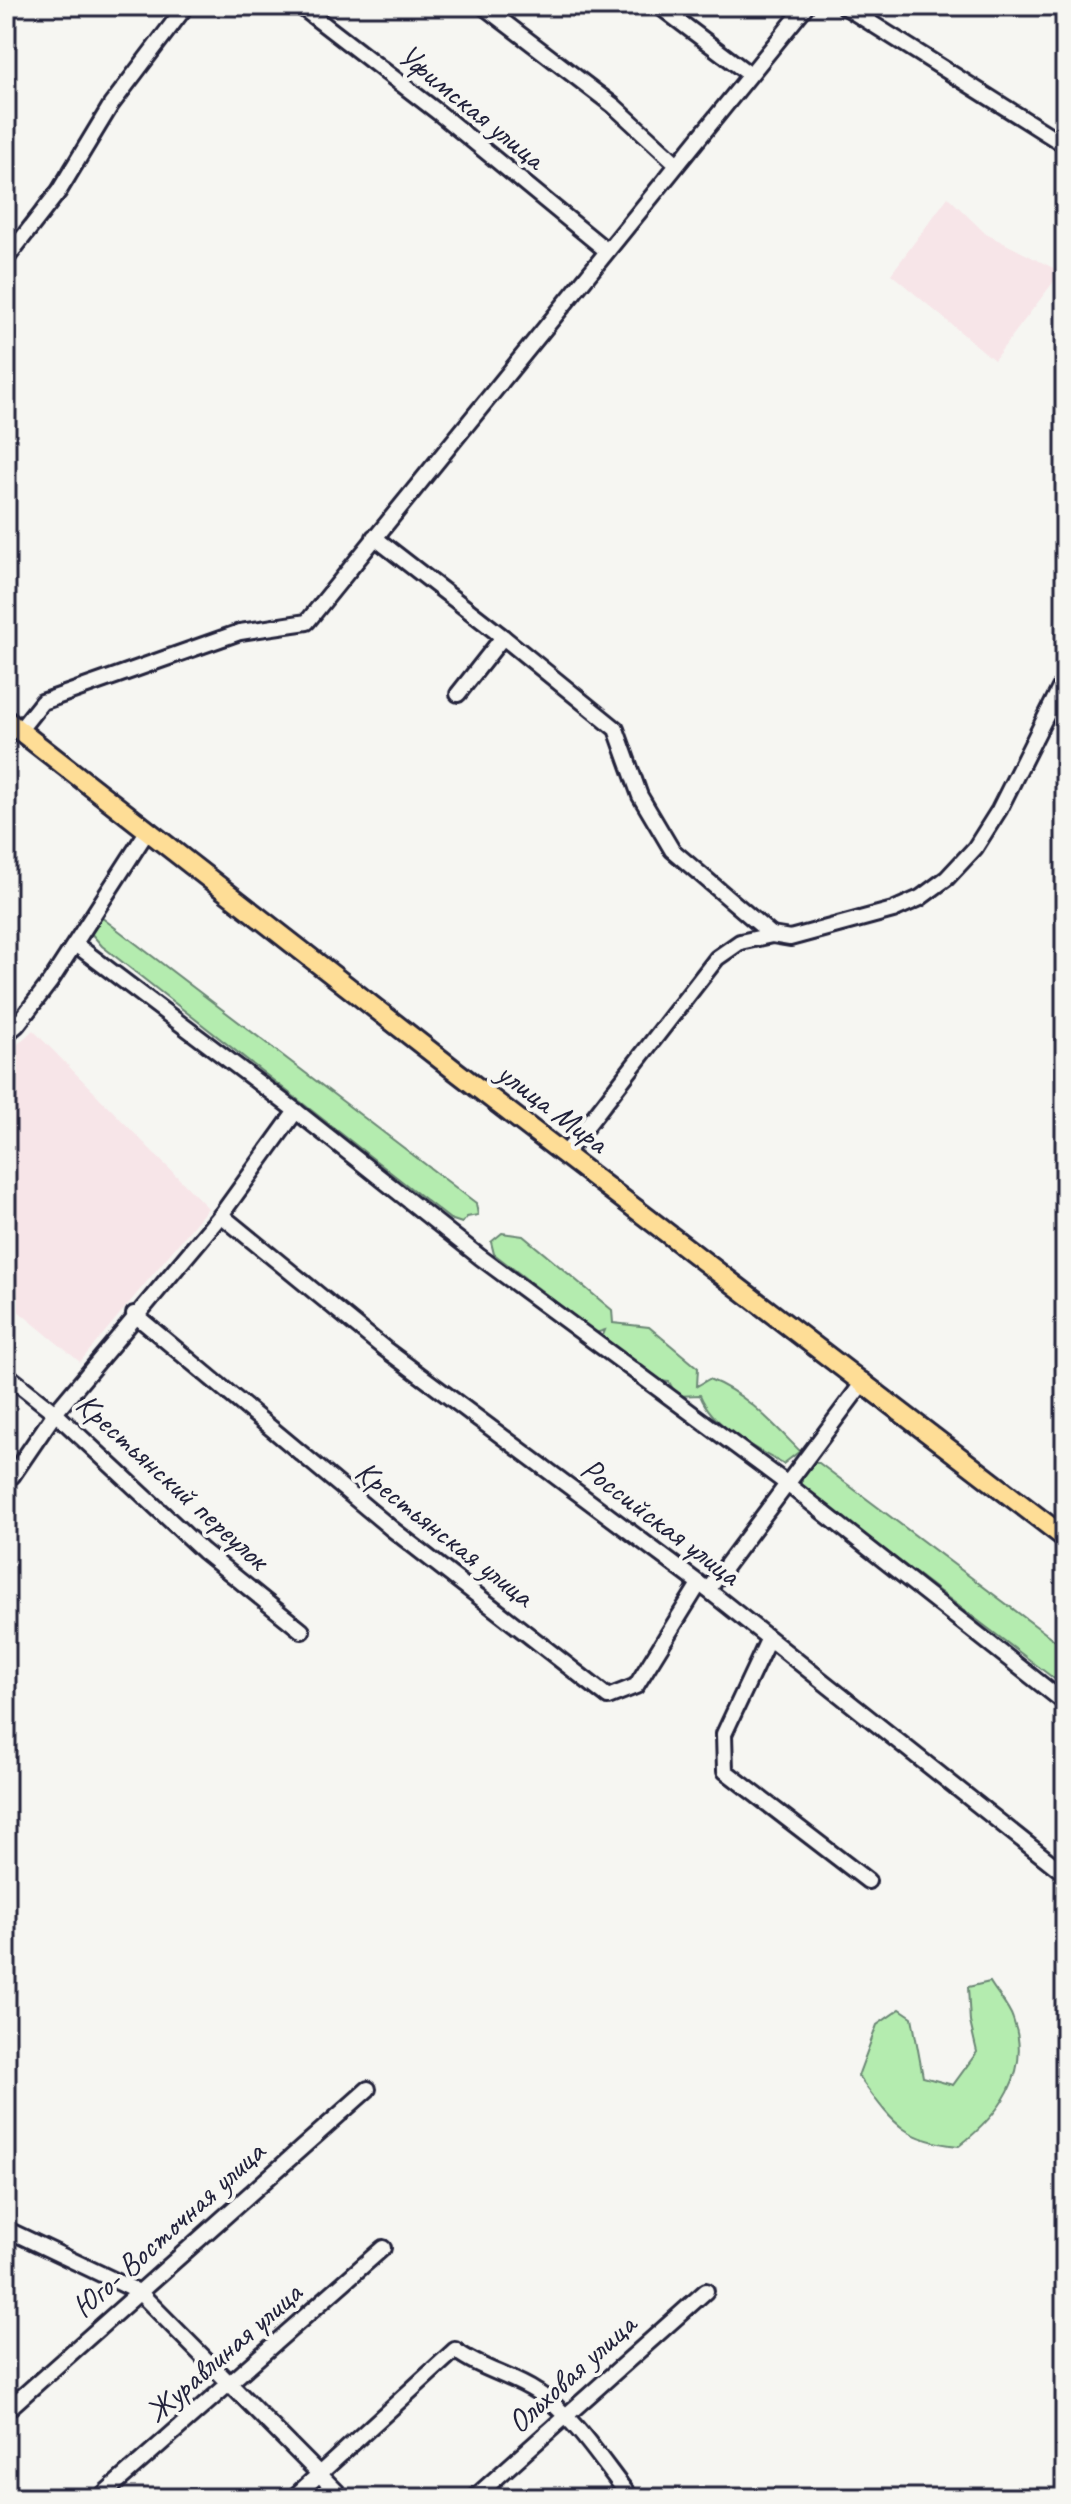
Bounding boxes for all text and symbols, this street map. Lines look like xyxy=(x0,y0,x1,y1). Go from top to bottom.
street label: Уфимская улица xyxy=(390,35,556,180)
street label: улица Мира xyxy=(487,1051,618,1164)
street label: Крестьянский переулок xyxy=(68,1384,280,1581)
street label: Российская улица xyxy=(573,1448,750,1596)
street label: Крестьянская улица xyxy=(347,1451,544,1617)
street label: Юго- Восточная улица xyxy=(63,2131,275,2327)
street label: Журавлиная улица xyxy=(136,2272,312,2432)
street label: Ольховая улица xyxy=(498,2303,646,2442)

